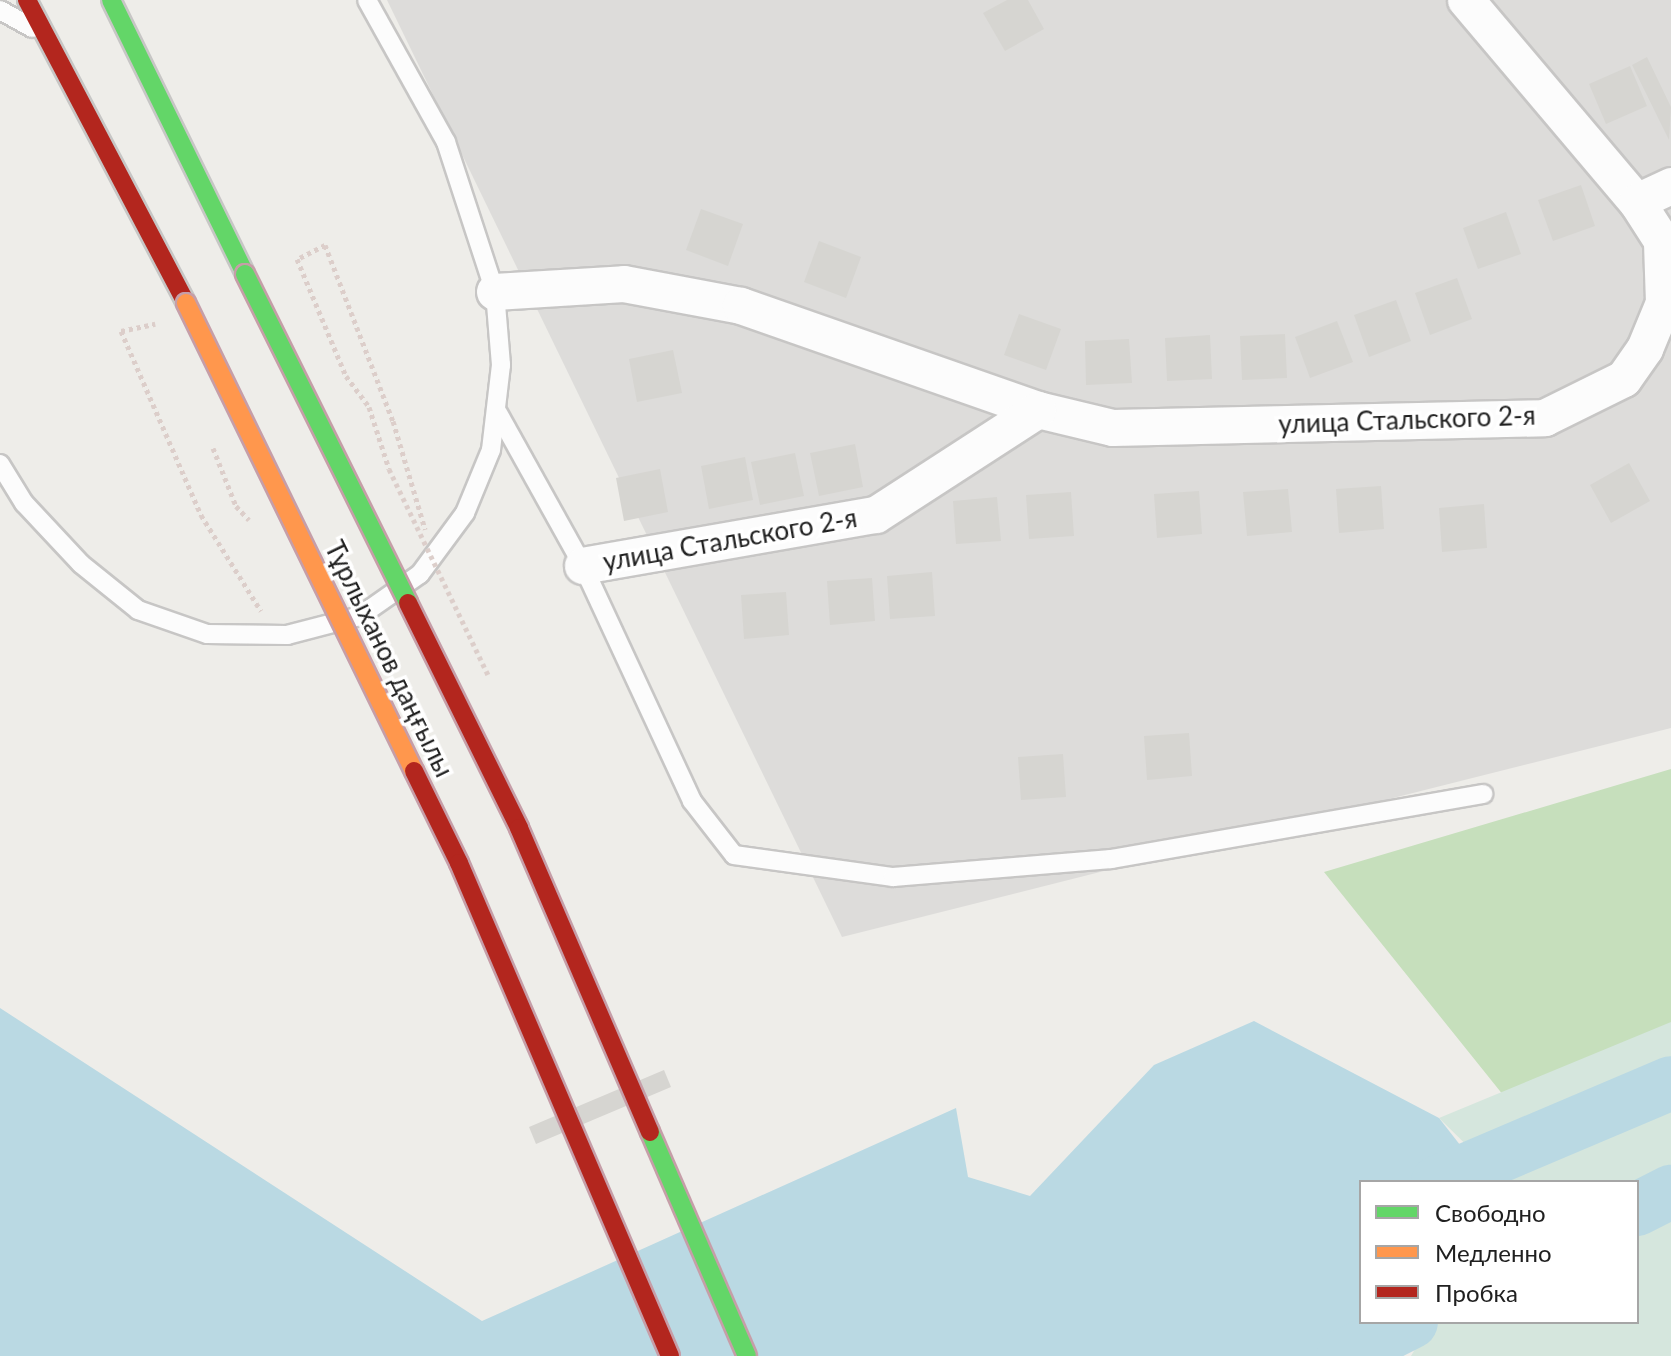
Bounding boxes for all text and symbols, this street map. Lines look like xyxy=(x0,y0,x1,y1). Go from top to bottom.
street label: улица Стальского 2-я xyxy=(1278,400,1536,440)
street label: улица Стальского 2-я xyxy=(601,502,859,578)
street label: Тұрлыханов даңғылы xyxy=(318,536,460,782)
legend xyxy=(1359,1180,1639,1324)
text: Свободно xyxy=(1435,1198,1546,1227)
text: Медленно xyxy=(1435,1238,1552,1267)
text: Пробка xyxy=(1435,1278,1518,1307)

